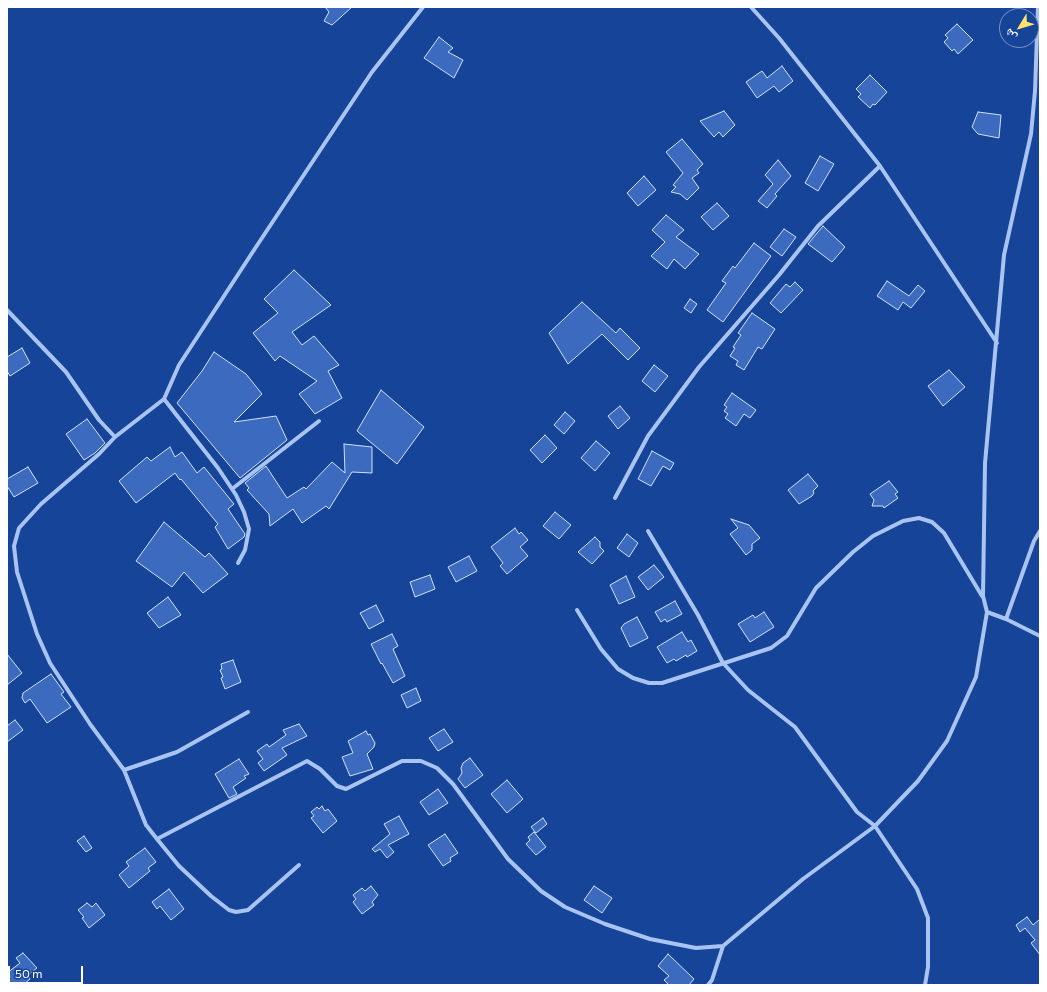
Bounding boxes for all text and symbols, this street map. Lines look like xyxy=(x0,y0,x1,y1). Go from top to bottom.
north arrow xyxy=(999,8,1039,48)
text: ش xyxy=(1001,26,1019,44)
scale bar xyxy=(10,958,85,984)
text: 50 m xyxy=(15,966,43,980)

